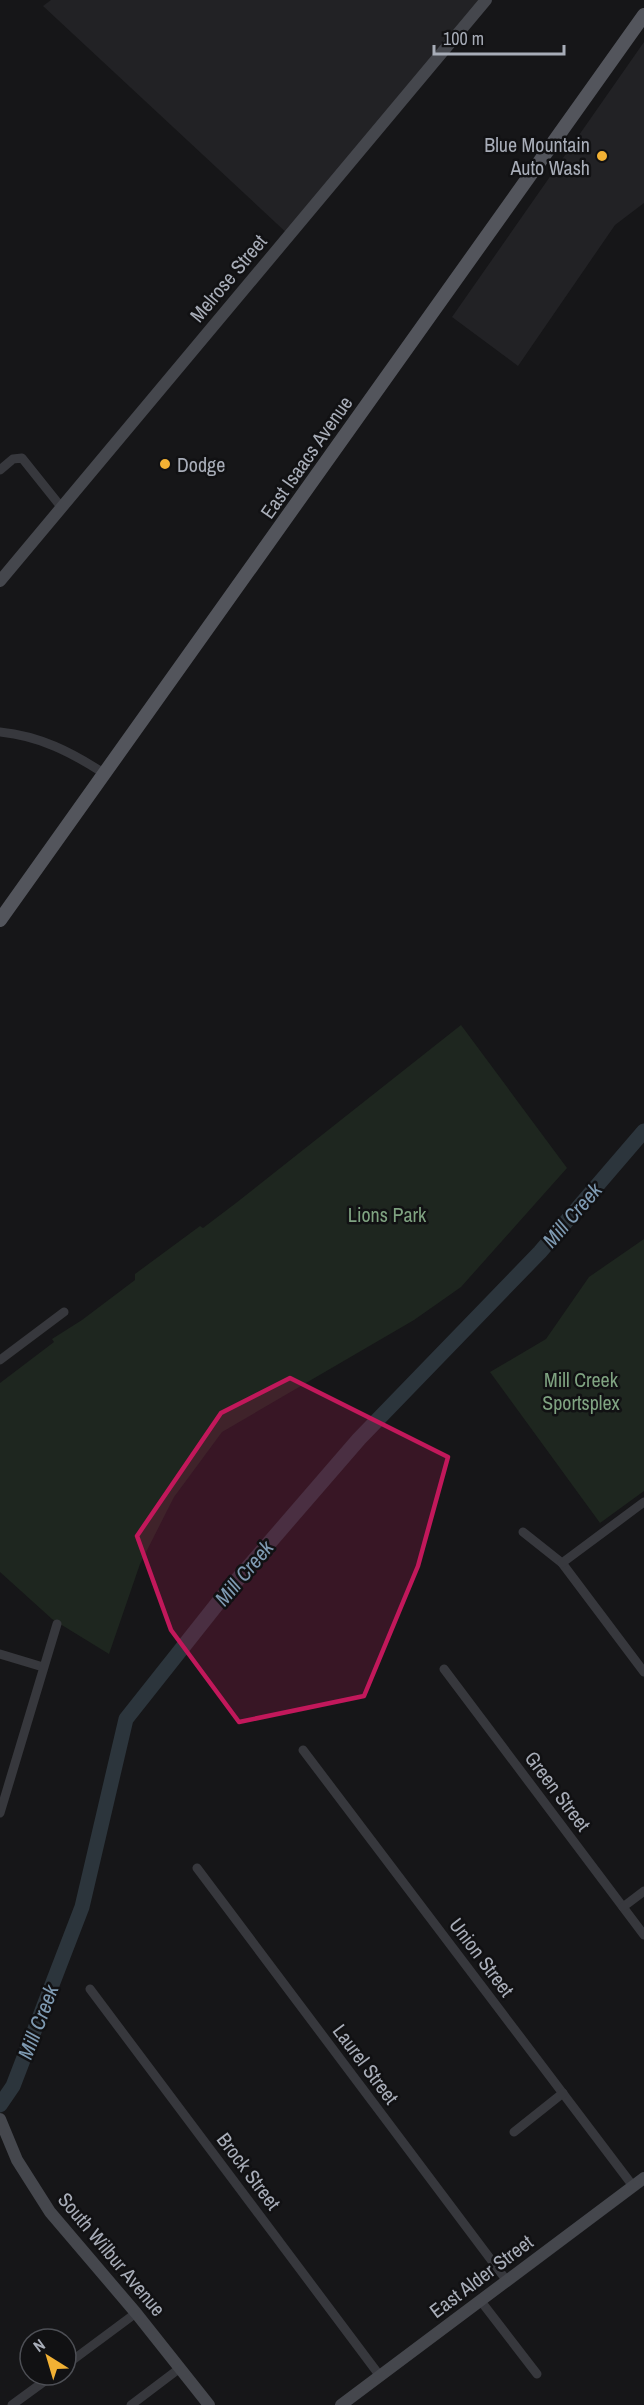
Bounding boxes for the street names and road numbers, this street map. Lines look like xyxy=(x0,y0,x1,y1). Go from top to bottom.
street label: Melrose Street xyxy=(183,228,273,328)
street label: East Isaacs Avenue xyxy=(254,390,358,524)
street label: Green Street xyxy=(519,1745,597,1837)
street label: Union Street xyxy=(444,1912,521,2002)
street label: Laurel Street xyxy=(327,2018,405,2110)
street label: Brock Street xyxy=(211,2127,287,2216)
street label: South Wilbur Avenue xyxy=(52,2186,172,2322)
street label: East Alder Street xyxy=(424,2228,539,2324)

